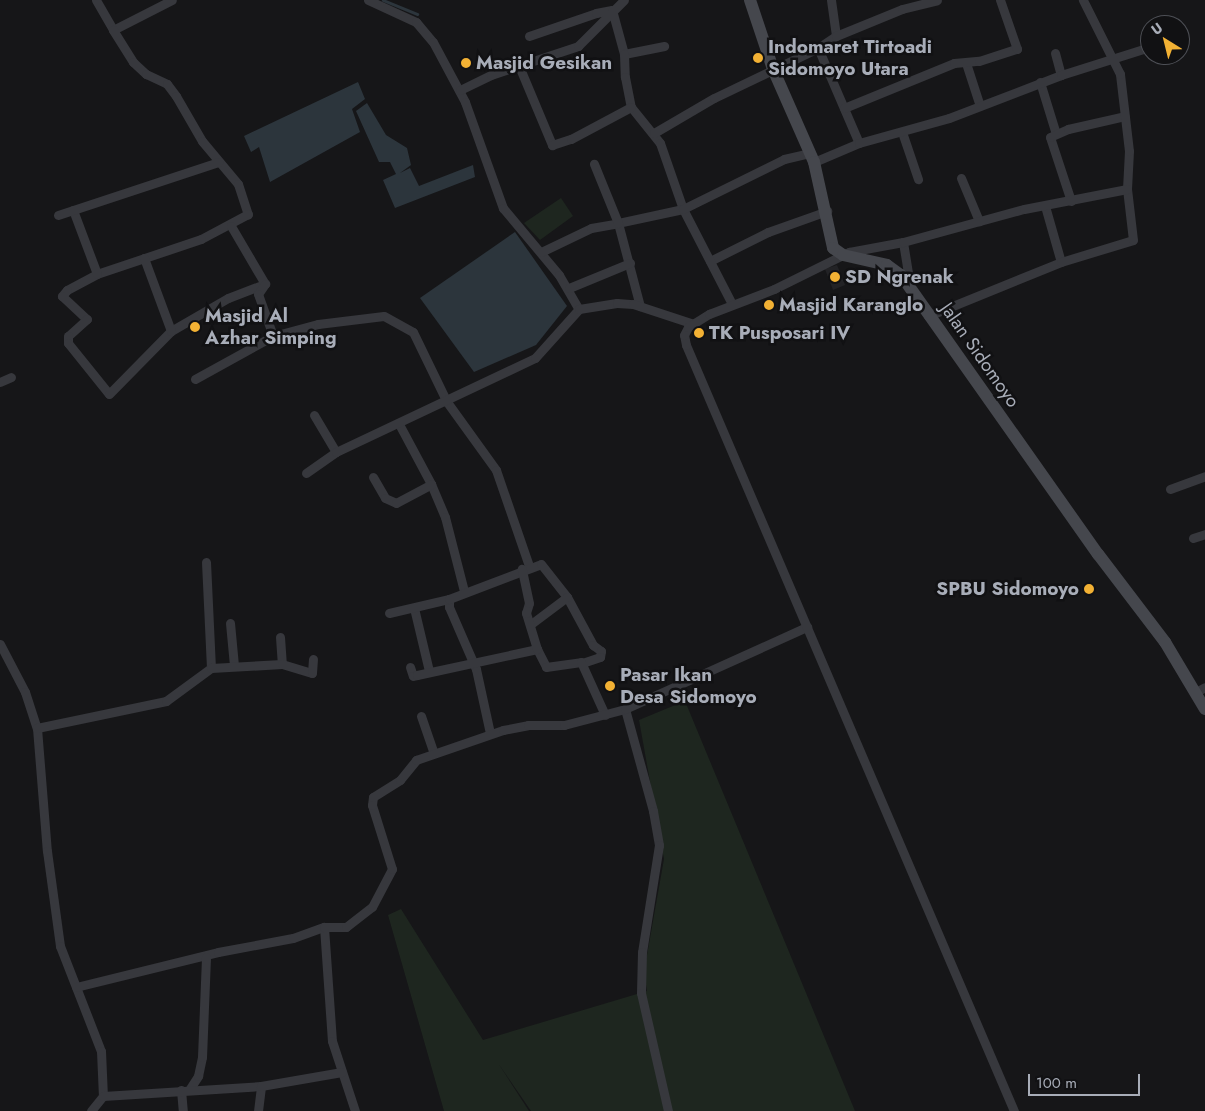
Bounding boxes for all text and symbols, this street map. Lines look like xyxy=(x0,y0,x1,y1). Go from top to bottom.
north arrow xyxy=(1140,15,1190,65)
text: U xyxy=(1147,18,1167,40)
place label: Indomaret Tirtoadi Sidomoyo Utara xyxy=(768,36,932,80)
place label: Masjid Gesikan xyxy=(476,52,612,74)
marker: Indomaret Tirtoadi Sidomoyo Utara xyxy=(752,52,764,64)
marker: Masjid Gesikan xyxy=(460,57,472,69)
place label: SD Ngrenak xyxy=(845,266,954,288)
marker: SD Ngrenak xyxy=(829,271,841,283)
place label: Masjid Karanglo xyxy=(779,294,923,316)
street label: Jalan Sidomoyo xyxy=(935,298,1025,412)
marker: Masjid Karanglo xyxy=(763,299,775,311)
place label: Masjid Al Azhar Simping xyxy=(205,305,337,349)
marker: Masjid Al Azhar Simping xyxy=(189,321,201,333)
place label: TK Pusposari IV xyxy=(709,322,850,344)
marker: TK Pusposari IV xyxy=(693,327,705,339)
place label: SPBU Sidomoyo xyxy=(936,578,1079,600)
marker: SPBU Sidomoyo xyxy=(1083,583,1095,595)
place label: Pasar Ikan Desa Sidomoyo xyxy=(620,664,757,708)
marker: Pasar Ikan Desa Sidomoyo xyxy=(604,680,616,692)
scale bar xyxy=(1030,1064,1142,1096)
text: 100 m xyxy=(1036,1072,1077,1094)

